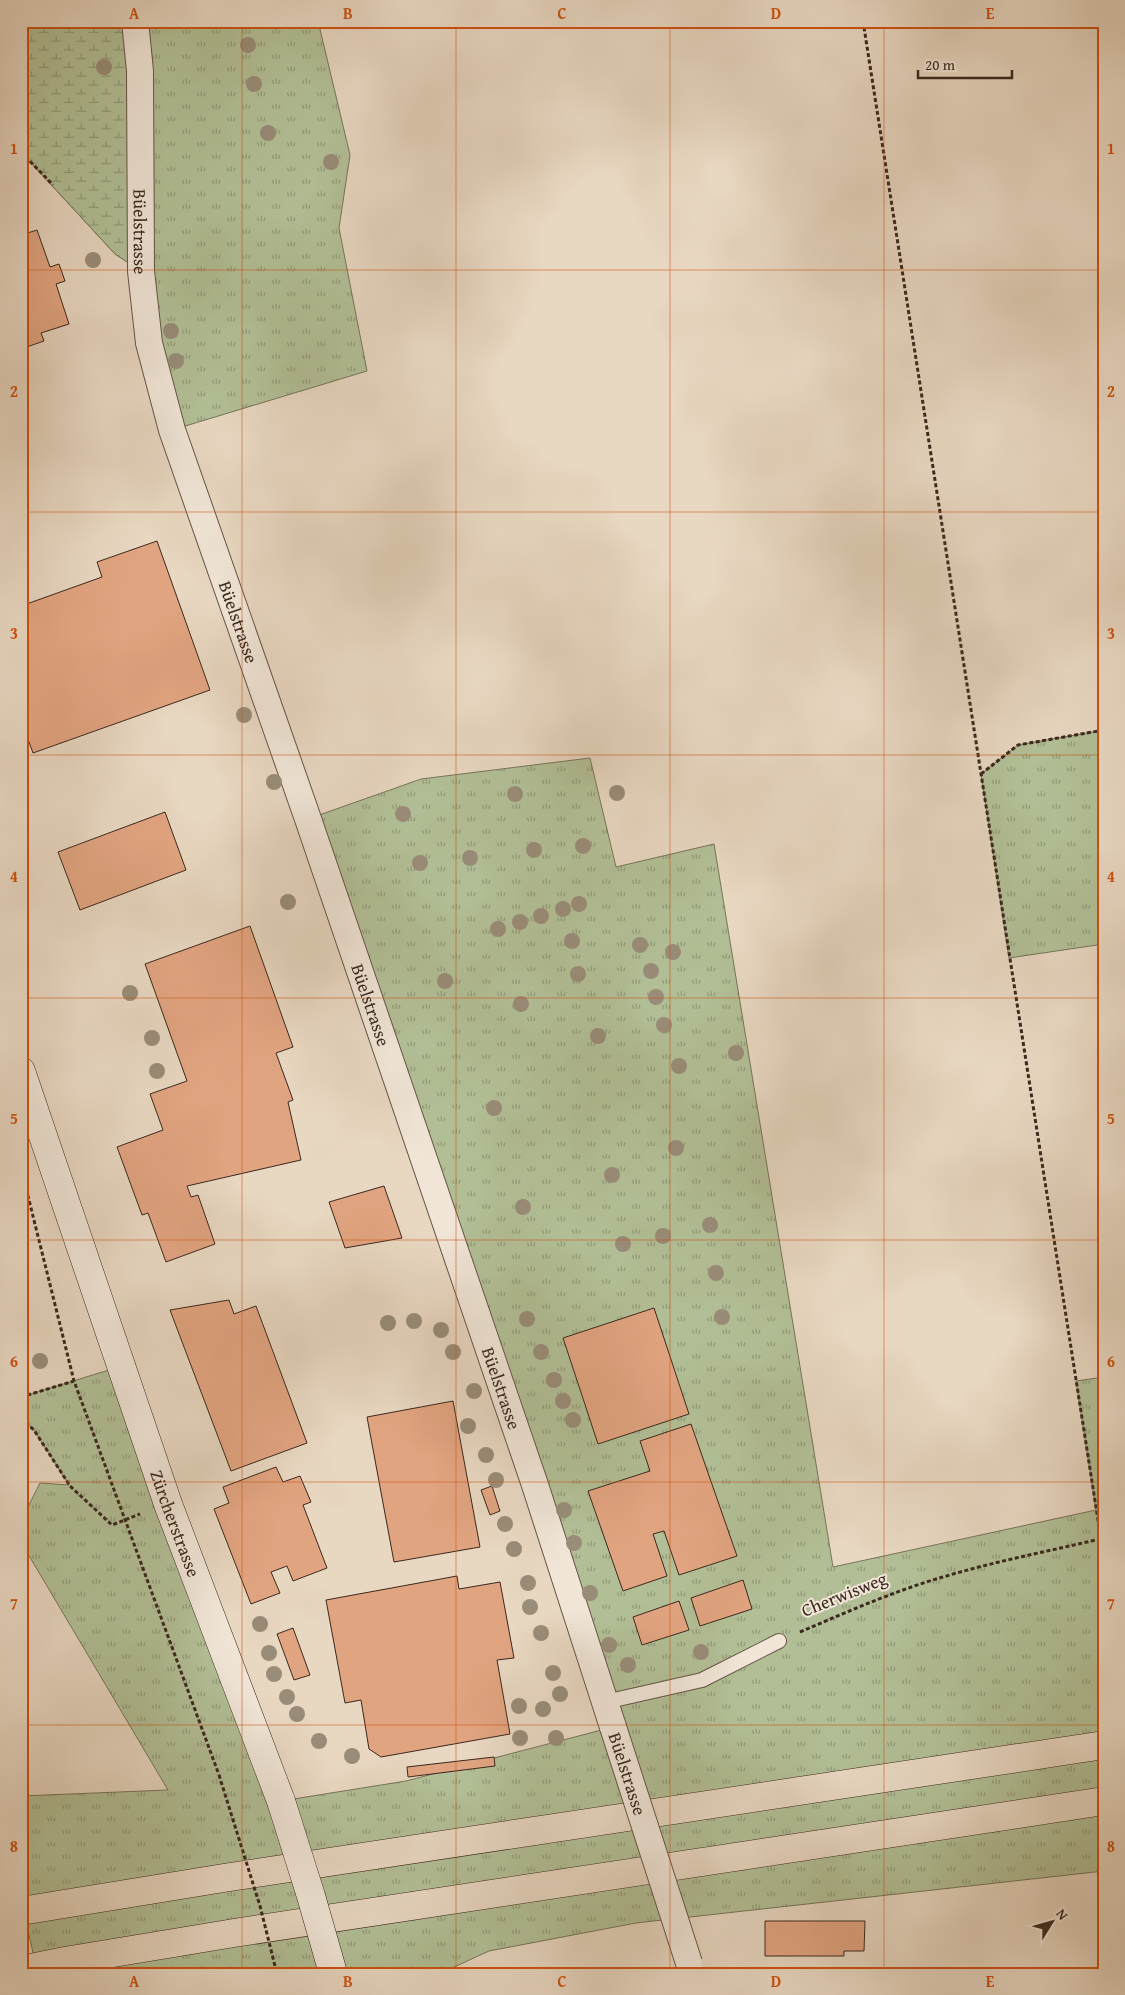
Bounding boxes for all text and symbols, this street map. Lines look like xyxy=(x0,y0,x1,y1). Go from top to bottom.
text: A xyxy=(129,1,140,25)
text: B xyxy=(343,1,353,25)
text: C xyxy=(557,1,567,25)
text: D xyxy=(771,1,781,25)
text: E xyxy=(986,1,995,25)
scale bar xyxy=(918,48,1011,80)
text: 20 m xyxy=(925,54,956,75)
text: 1 xyxy=(10,136,18,160)
text: 1 xyxy=(1107,136,1115,160)
street label: Büelstrasse xyxy=(127,189,155,275)
text: 2 xyxy=(10,379,18,403)
text: 2 xyxy=(1107,379,1115,403)
street label: Büelstrasse xyxy=(212,577,266,667)
text: 3 xyxy=(10,621,18,645)
text: 3 xyxy=(1107,621,1115,645)
text: 4 xyxy=(10,864,18,888)
text: 4 xyxy=(1107,864,1115,888)
street label: Büelstrasse xyxy=(345,960,398,1050)
text: 5 xyxy=(10,1106,18,1130)
text: 5 xyxy=(1107,1106,1115,1130)
street label: Büelstrasse xyxy=(475,1343,529,1433)
text: 6 xyxy=(10,1349,18,1373)
text: 6 xyxy=(1107,1349,1115,1373)
street label: Zürcherstrasse xyxy=(144,1466,208,1581)
street label: Cherwisweg xyxy=(797,1565,891,1623)
text: 7 xyxy=(10,1591,18,1615)
text: 7 xyxy=(1107,1591,1115,1615)
street label: Büelstrasse xyxy=(602,1729,654,1818)
text: 8 xyxy=(10,1834,18,1858)
text: 8 xyxy=(1107,1834,1115,1858)
north arrow xyxy=(1028,1898,1078,1948)
text: N xyxy=(1052,1904,1074,1924)
text: A xyxy=(129,1969,140,1993)
text: B xyxy=(343,1969,353,1993)
text: C xyxy=(557,1969,567,1993)
text: D xyxy=(771,1969,781,1993)
text: E xyxy=(986,1969,995,1993)

